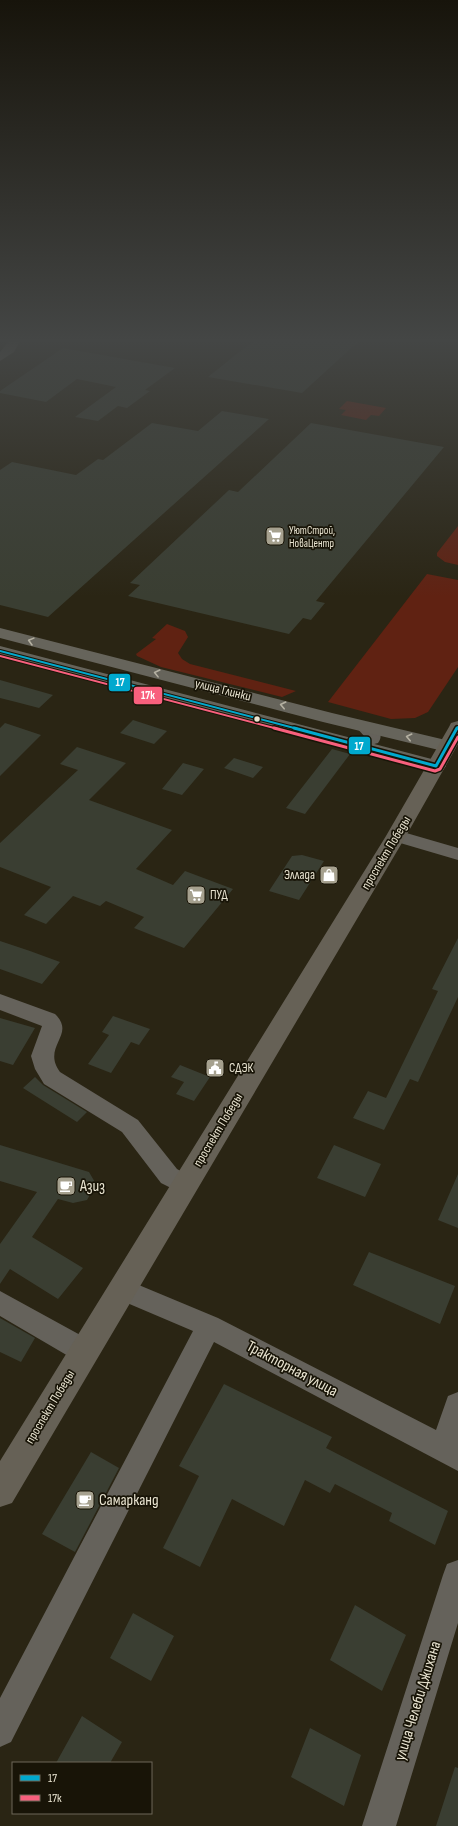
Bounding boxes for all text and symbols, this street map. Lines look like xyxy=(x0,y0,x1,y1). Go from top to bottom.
place label: УютСтрой, НоваЦентр xyxy=(289,524,335,550)
supermarket icon: УютСтрой, НоваЦентр xyxy=(264,525,286,547)
one-way arrow xyxy=(28,637,35,646)
one-way arrow xyxy=(154,670,161,678)
line badge: 17 xyxy=(108,673,131,692)
street label: улица Глинки xyxy=(193,675,253,705)
text: 17 xyxy=(115,676,125,689)
line badge: 17к xyxy=(133,686,163,705)
text: 17к xyxy=(141,689,155,702)
one-way arrow xyxy=(280,702,287,710)
unlabelled marker xyxy=(252,714,262,724)
one-way arrow xyxy=(406,733,413,741)
line badge: 17 xyxy=(348,736,371,755)
text: 17 xyxy=(354,740,364,753)
street label: проспект Победы xyxy=(358,813,414,893)
shop icon: Эллада xyxy=(318,864,340,886)
place label: Эллада xyxy=(284,867,315,883)
supermarket icon: ПУД xyxy=(185,884,207,906)
place label: ПУД xyxy=(210,887,228,903)
public building icon: СДЭК xyxy=(204,1057,226,1079)
place label: СДЭК xyxy=(229,1060,254,1076)
street label: проспект Победы xyxy=(190,1090,246,1170)
cafe icon: Азиз xyxy=(55,1175,77,1197)
place label: Азиз xyxy=(79,1177,105,1196)
street label: Тракторная улица xyxy=(243,1337,341,1401)
street label: проспект Победы xyxy=(22,1367,78,1447)
cafe icon: Самарканд xyxy=(74,1489,96,1511)
place label: Самарканд xyxy=(99,1491,159,1510)
street label: улица Челеби Джихана xyxy=(391,1639,445,1763)
legend xyxy=(12,1762,152,1814)
text: 17 xyxy=(48,1771,57,1786)
text: 17к xyxy=(48,1791,62,1806)

